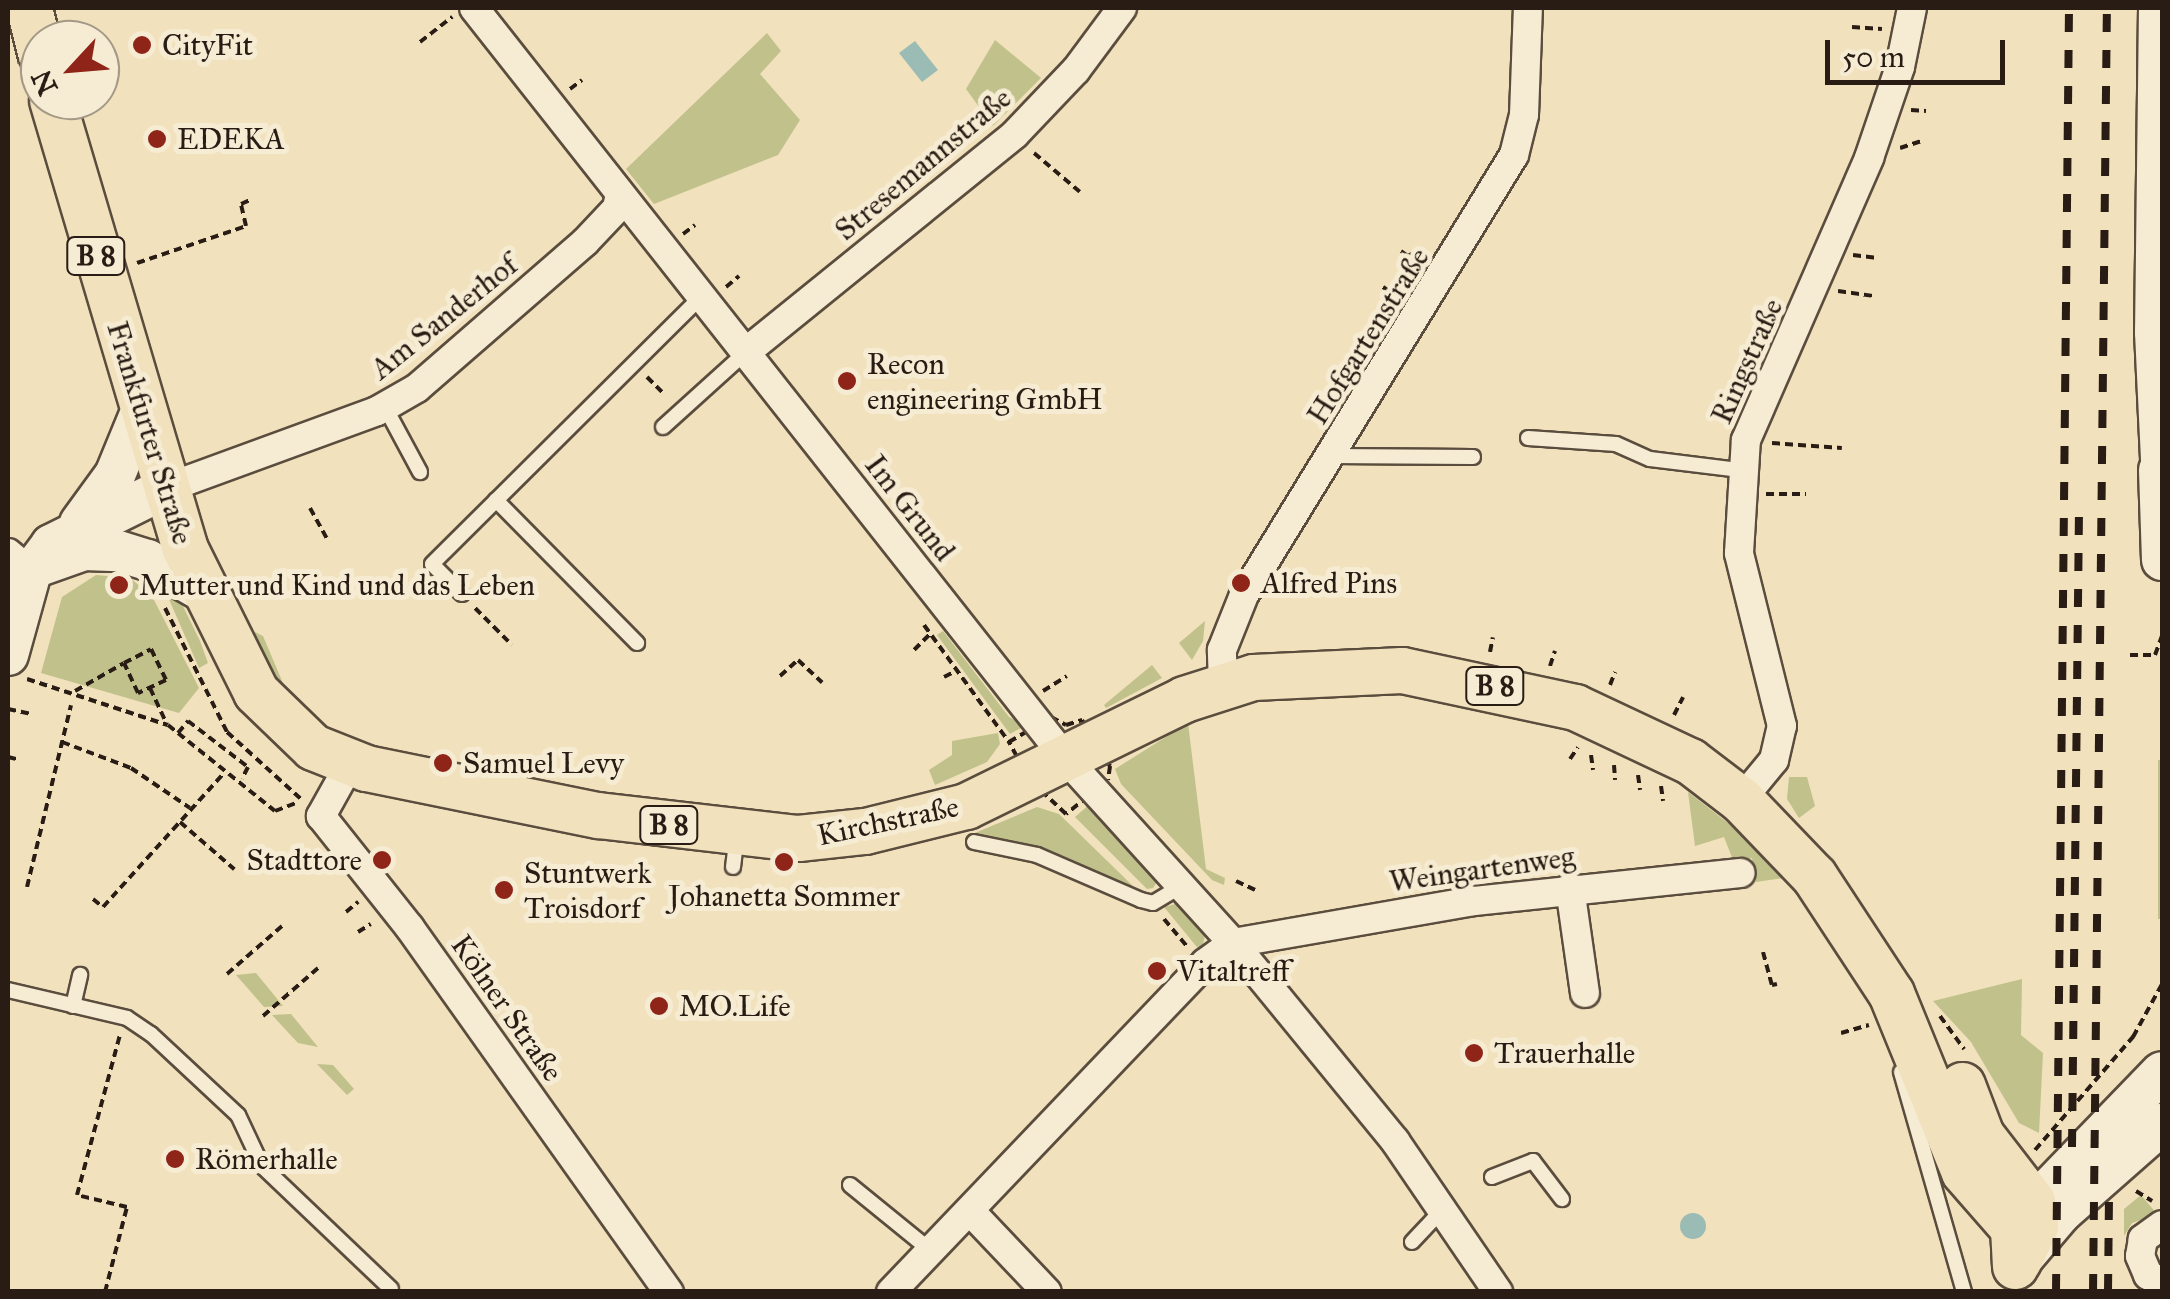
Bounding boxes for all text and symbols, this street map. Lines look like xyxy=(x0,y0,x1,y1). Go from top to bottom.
north arrow xyxy=(20,20,120,120)
scale bar xyxy=(1830,20,2010,82)
place label: CityFit xyxy=(162,27,253,63)
marker: CityFit xyxy=(131,34,153,56)
text: 50 m xyxy=(1842,39,1905,75)
text: N xyxy=(23,64,65,101)
street label: Stresemannstraße xyxy=(828,80,1018,248)
place label: EDEKA xyxy=(177,121,285,157)
marker: EDEKA xyxy=(146,128,168,150)
road number: B 8 xyxy=(66,233,126,279)
street label: Hofgartenstraße xyxy=(1299,241,1437,431)
street label: Am Sanderhof xyxy=(363,247,525,387)
street label: Ringstraße xyxy=(1703,293,1791,429)
street label: Frankfurter Straße xyxy=(99,317,201,549)
place label: Recon engineering GmbH xyxy=(867,346,1102,416)
marker: Recon engineering GmbH xyxy=(836,370,858,392)
street label: Im Grund xyxy=(857,448,963,568)
place label: Alfred Pins xyxy=(1261,565,1397,601)
place label: Mutter und Kind und das Leben xyxy=(139,567,535,603)
marker: Alfred Pins xyxy=(1230,572,1252,594)
marker: Mutter und Kind und das Leben xyxy=(108,574,130,596)
road number: B 8 xyxy=(1465,663,1525,709)
place label: Samuel Levy xyxy=(463,745,624,781)
marker: Samuel Levy xyxy=(432,752,454,774)
street label: Kirchstraße xyxy=(814,788,962,854)
road number: B 8 xyxy=(639,802,699,848)
street label: Weingartenweg xyxy=(1387,838,1577,900)
place label: Stadttore xyxy=(246,842,362,878)
marker: Stadttore xyxy=(371,849,393,871)
marker: Johanetta Sommer xyxy=(773,851,795,873)
place label: Stuntwerk Troisdorf xyxy=(524,855,651,926)
place label: Johanetta Sommer xyxy=(668,878,900,914)
marker: Stuntwerk Troisdorf xyxy=(493,879,515,901)
street label: Kölner Straße xyxy=(443,928,571,1088)
place label: Vitaltreff xyxy=(1177,953,1289,989)
marker: Vitaltreff xyxy=(1146,960,1168,982)
place label: MO.Life xyxy=(679,988,791,1024)
marker: MO.Life xyxy=(648,995,670,1017)
place label: Trauerhalle xyxy=(1494,1035,1635,1071)
marker: Trauerhalle xyxy=(1463,1042,1485,1064)
place label: Römerhalle xyxy=(195,1141,338,1177)
marker: Römerhalle xyxy=(164,1148,186,1170)

